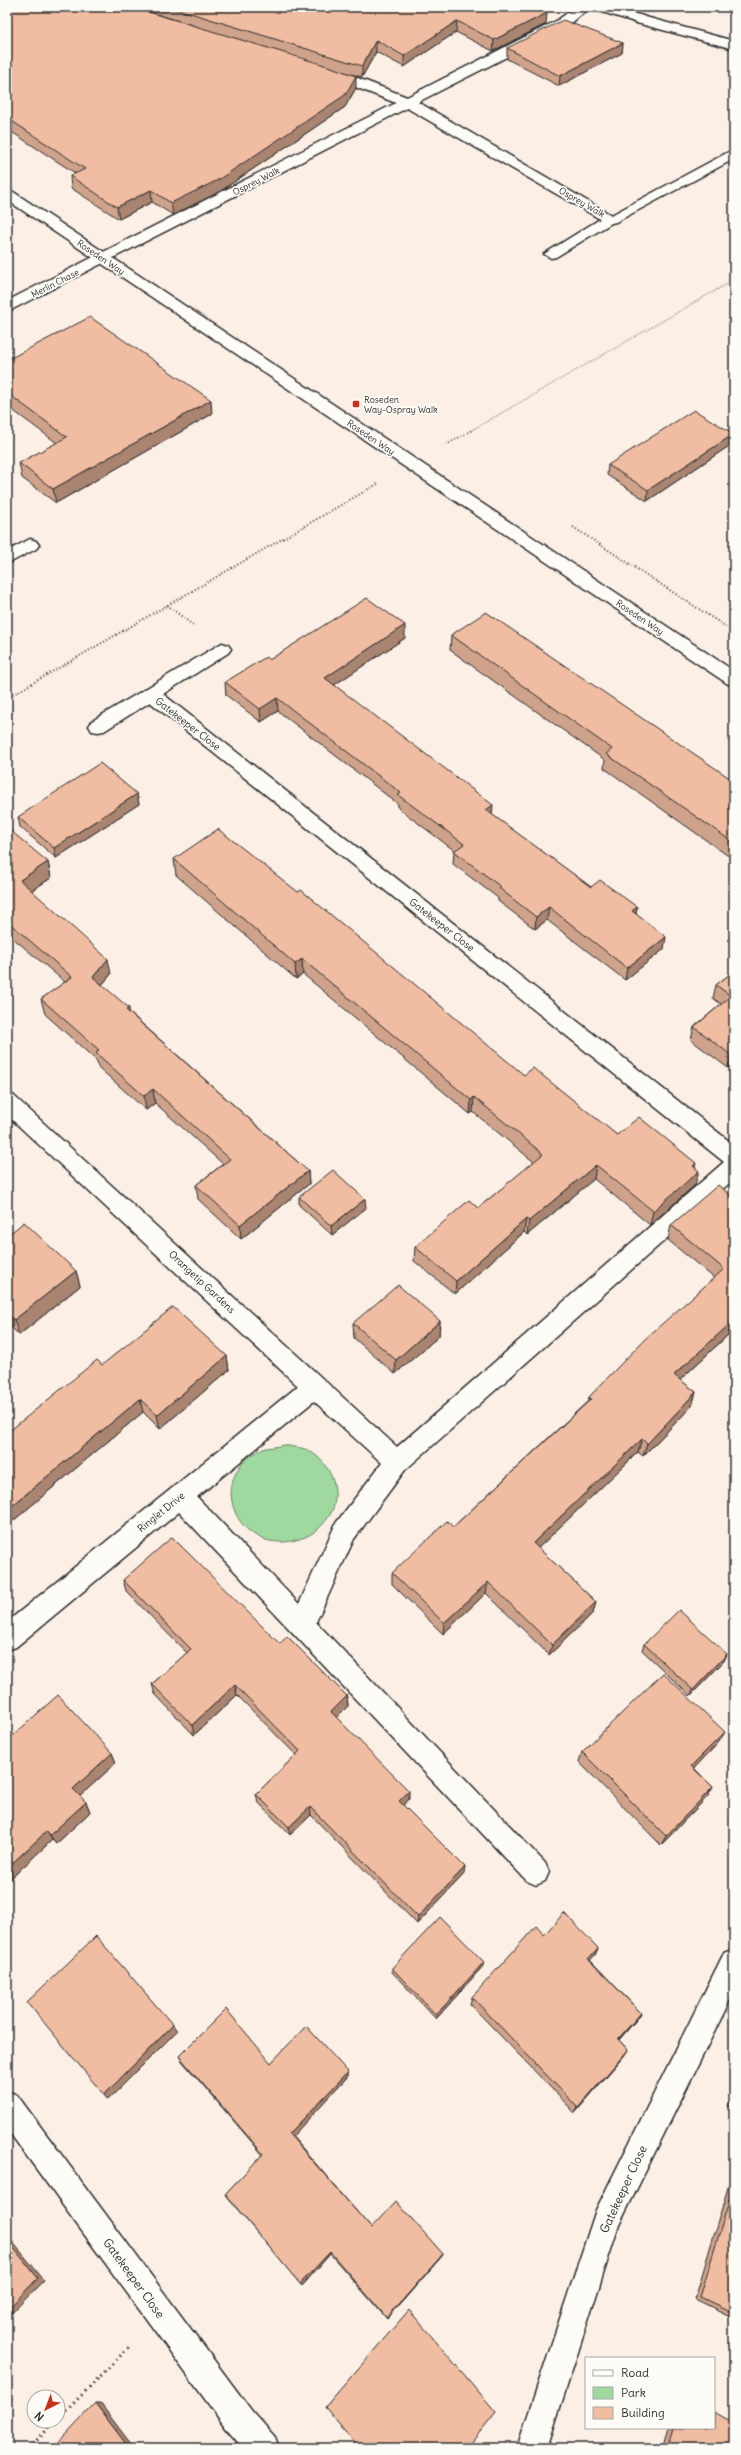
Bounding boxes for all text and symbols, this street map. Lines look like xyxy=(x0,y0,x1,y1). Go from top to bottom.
street label: Osprey Walk xyxy=(231,164,282,198)
street label: Osprey Walk xyxy=(557,184,607,220)
street label: Roseden Way xyxy=(75,237,127,277)
street label: Merlin Chase xyxy=(29,266,81,300)
place label: Roseden Way-Ospray Walk xyxy=(364,394,438,415)
marker: Roseden Way-Ospray Walk xyxy=(351,399,361,409)
street label: Roseden Way xyxy=(345,417,397,457)
street label: Roseden Way xyxy=(614,597,666,637)
street label: Gatekeeper Close xyxy=(153,694,223,754)
street label: Gatekeeper Close xyxy=(407,895,477,955)
street label: Orangetip Gardens xyxy=(166,1248,238,1316)
street label: Ringlet Drive xyxy=(135,1489,187,1535)
street label: Gatekeeper Close xyxy=(596,2143,650,2235)
street label: Gatekeeper Close xyxy=(100,2235,168,2321)
legend xyxy=(585,2357,715,2429)
text: Road xyxy=(621,2365,649,2380)
text: Park xyxy=(621,2385,646,2400)
north arrow xyxy=(26,2389,66,2429)
text: Building xyxy=(621,2405,665,2420)
text: N xyxy=(32,2409,47,2424)

